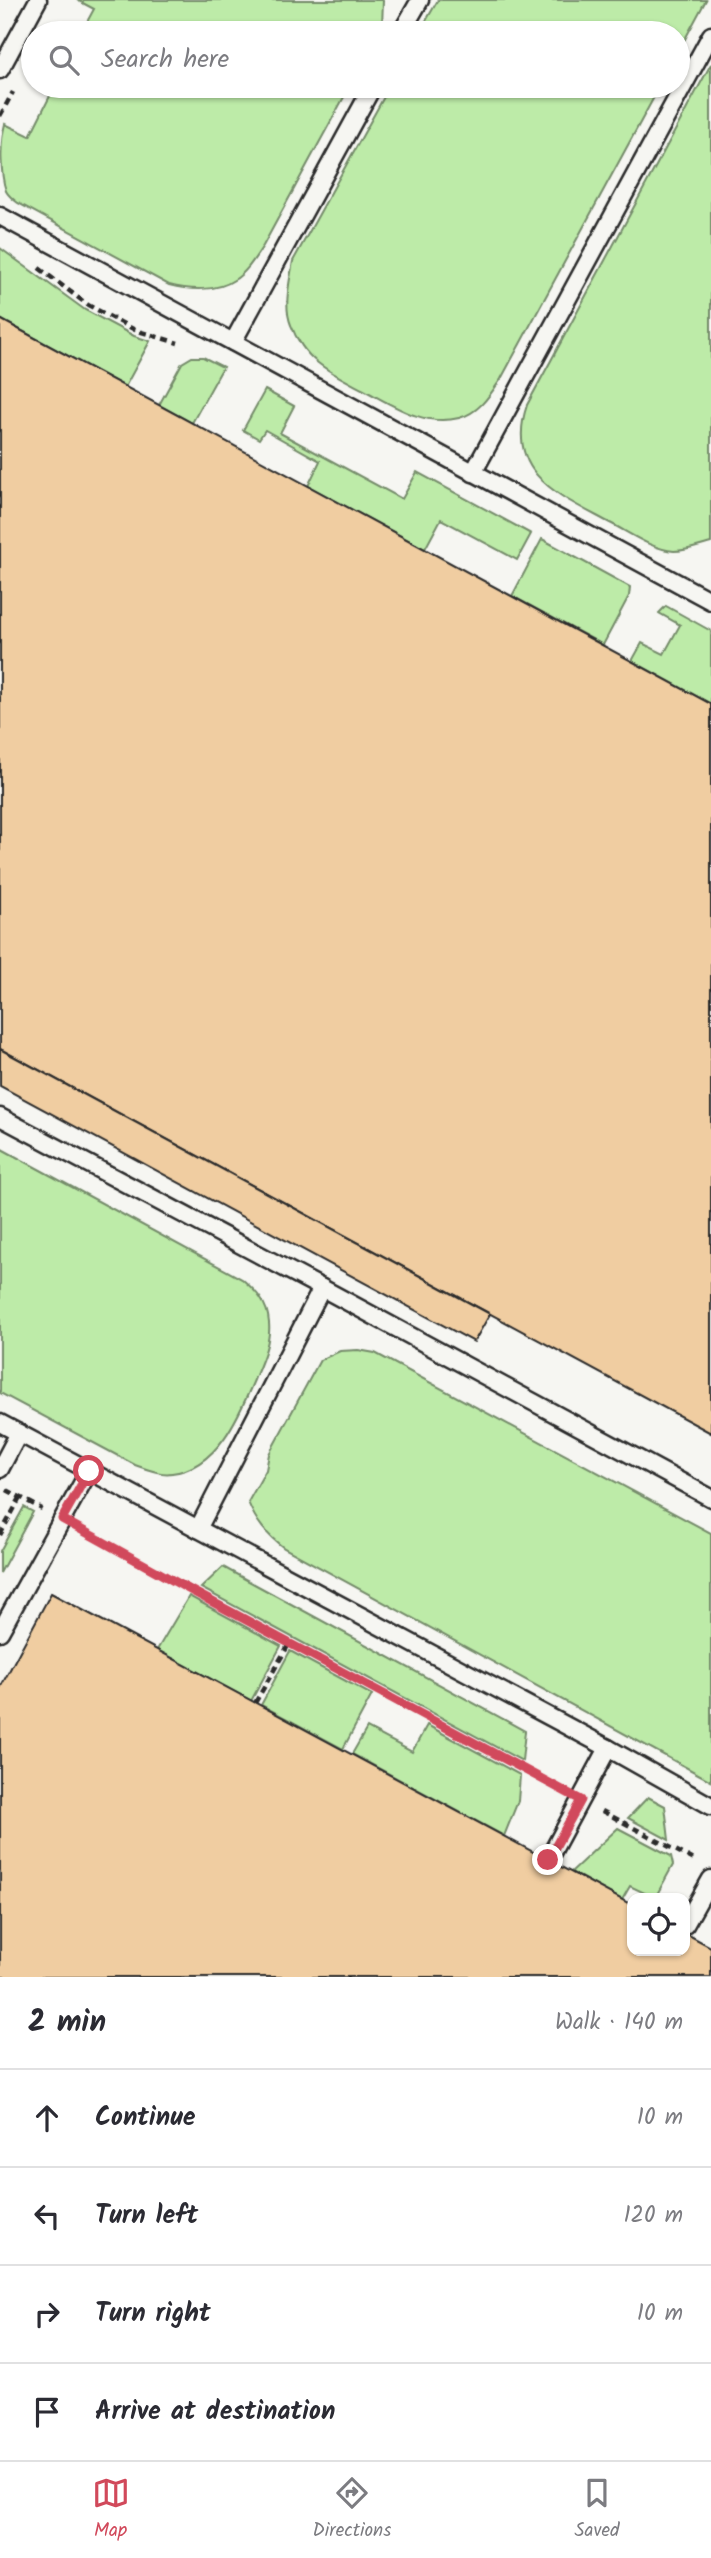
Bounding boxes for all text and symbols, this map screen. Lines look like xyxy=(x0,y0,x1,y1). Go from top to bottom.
search box xyxy=(21,21,690,98)
text: Search here xyxy=(101,39,229,81)
icon: search xyxy=(45,41,83,79)
route start xyxy=(73,1455,104,1486)
route end xyxy=(532,1844,563,1875)
map controls xyxy=(627,1893,690,1956)
button: locate xyxy=(627,1893,690,1956)
text: 2 min xyxy=(28,1999,106,2047)
text: Walk · 140 m xyxy=(555,2005,683,2041)
text: Continue xyxy=(95,2097,196,2139)
icon: ahead xyxy=(28,2099,66,2137)
text: 10 m xyxy=(637,2100,683,2136)
text: Turn left xyxy=(95,2195,198,2237)
icon: left xyxy=(28,2197,66,2235)
text: 120 m xyxy=(623,2198,683,2234)
text: Turn right xyxy=(95,2293,211,2335)
icon: right xyxy=(28,2295,66,2333)
text: 10 m xyxy=(637,2296,683,2332)
text: Arrive at destination xyxy=(95,2391,335,2433)
icon: arrive xyxy=(28,2393,66,2431)
tab: Map xyxy=(92,2474,130,2546)
tab: Directions xyxy=(313,2474,391,2546)
tab: Saved xyxy=(574,2474,619,2546)

